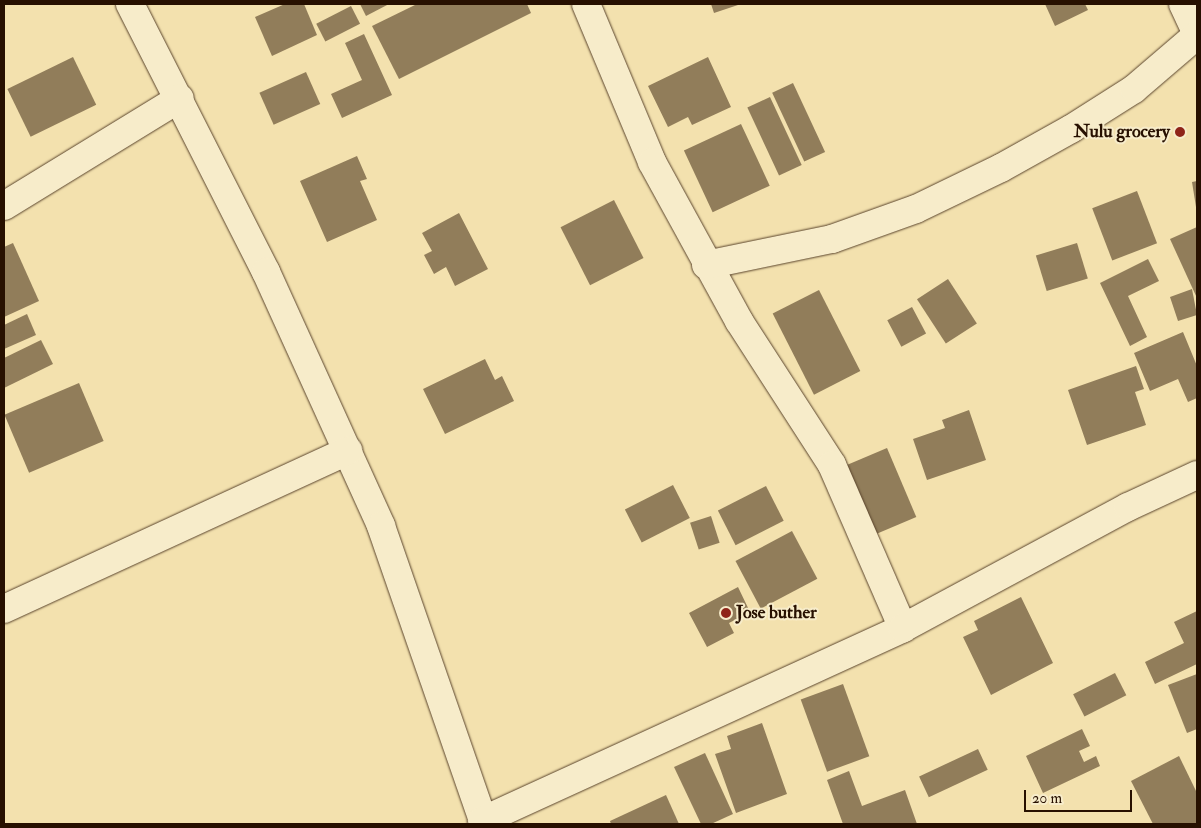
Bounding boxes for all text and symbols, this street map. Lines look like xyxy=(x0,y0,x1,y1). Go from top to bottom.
place label: Nulu grocery xyxy=(1074,121,1170,143)
marker: Nulu grocery xyxy=(1174,126,1186,138)
place label: Jose buther xyxy=(736,602,817,624)
marker: Jose buther xyxy=(720,607,732,619)
scale bar xyxy=(1026,780,1134,812)
text: 20 m xyxy=(1032,789,1062,808)

